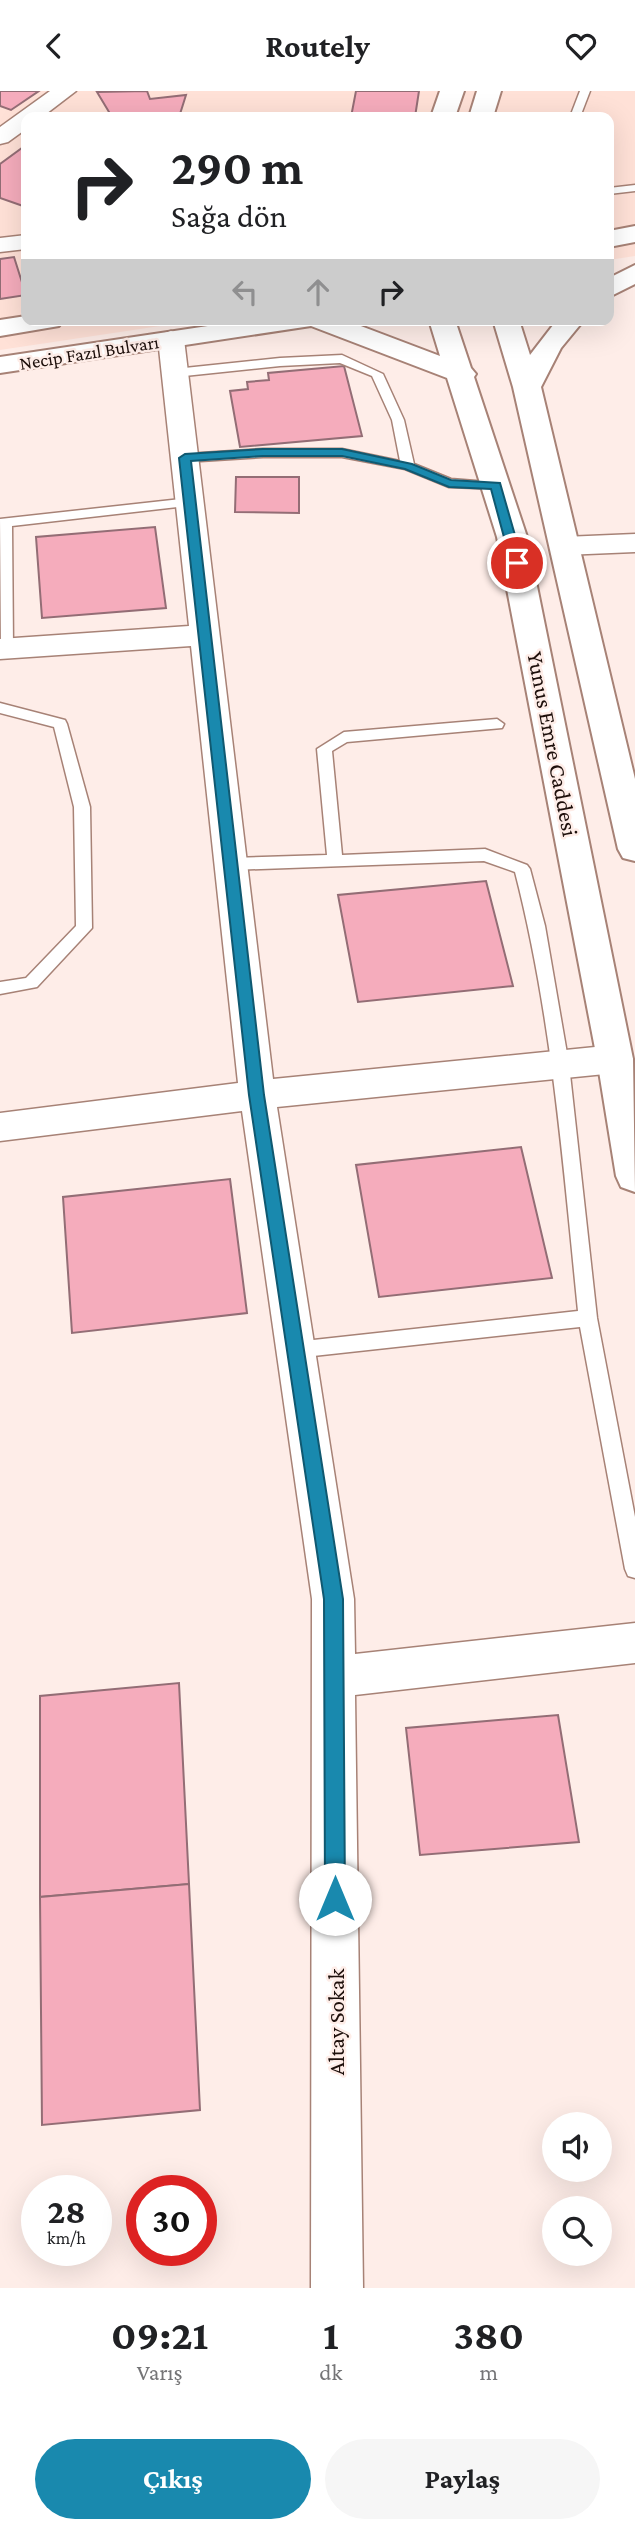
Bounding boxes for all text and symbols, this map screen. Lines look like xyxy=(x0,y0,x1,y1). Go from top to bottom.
icon: back xyxy=(35,27,73,65)
icon: heart xyxy=(562,27,600,65)
text: Routely xyxy=(265,28,370,64)
icon: right xyxy=(56,140,147,231)
text: 290 m xyxy=(171,140,303,195)
text: Sağa dön xyxy=(171,198,287,234)
icon: left xyxy=(226,273,264,311)
icon: ahead xyxy=(299,273,337,311)
icon: right xyxy=(372,273,410,311)
street label: Necip Fazıl Bulvarı xyxy=(18,331,160,374)
pin xyxy=(487,533,547,593)
icon: arrive xyxy=(498,544,536,582)
street label: Yunus Emre Caddesi xyxy=(522,649,584,839)
position arrow xyxy=(298,1862,372,1936)
street label: Altay Sokak xyxy=(323,1969,349,2075)
map controls xyxy=(542,2112,612,2266)
button: sound xyxy=(542,2112,612,2182)
speed limit sign: 30 xyxy=(126,2175,217,2266)
text: 28 xyxy=(47,2192,86,2231)
button: search xyxy=(542,2196,612,2266)
text: km/h xyxy=(47,2228,86,2248)
text: 09:21 xyxy=(111,2311,208,2358)
text: 1 xyxy=(323,2311,339,2358)
text: 380 xyxy=(453,2311,524,2358)
text: Varış xyxy=(137,2359,183,2385)
text: dk xyxy=(319,2359,342,2385)
text: m xyxy=(479,2359,498,2385)
button: Çıkış xyxy=(35,2439,311,2519)
button: Paylaş xyxy=(325,2439,600,2519)

